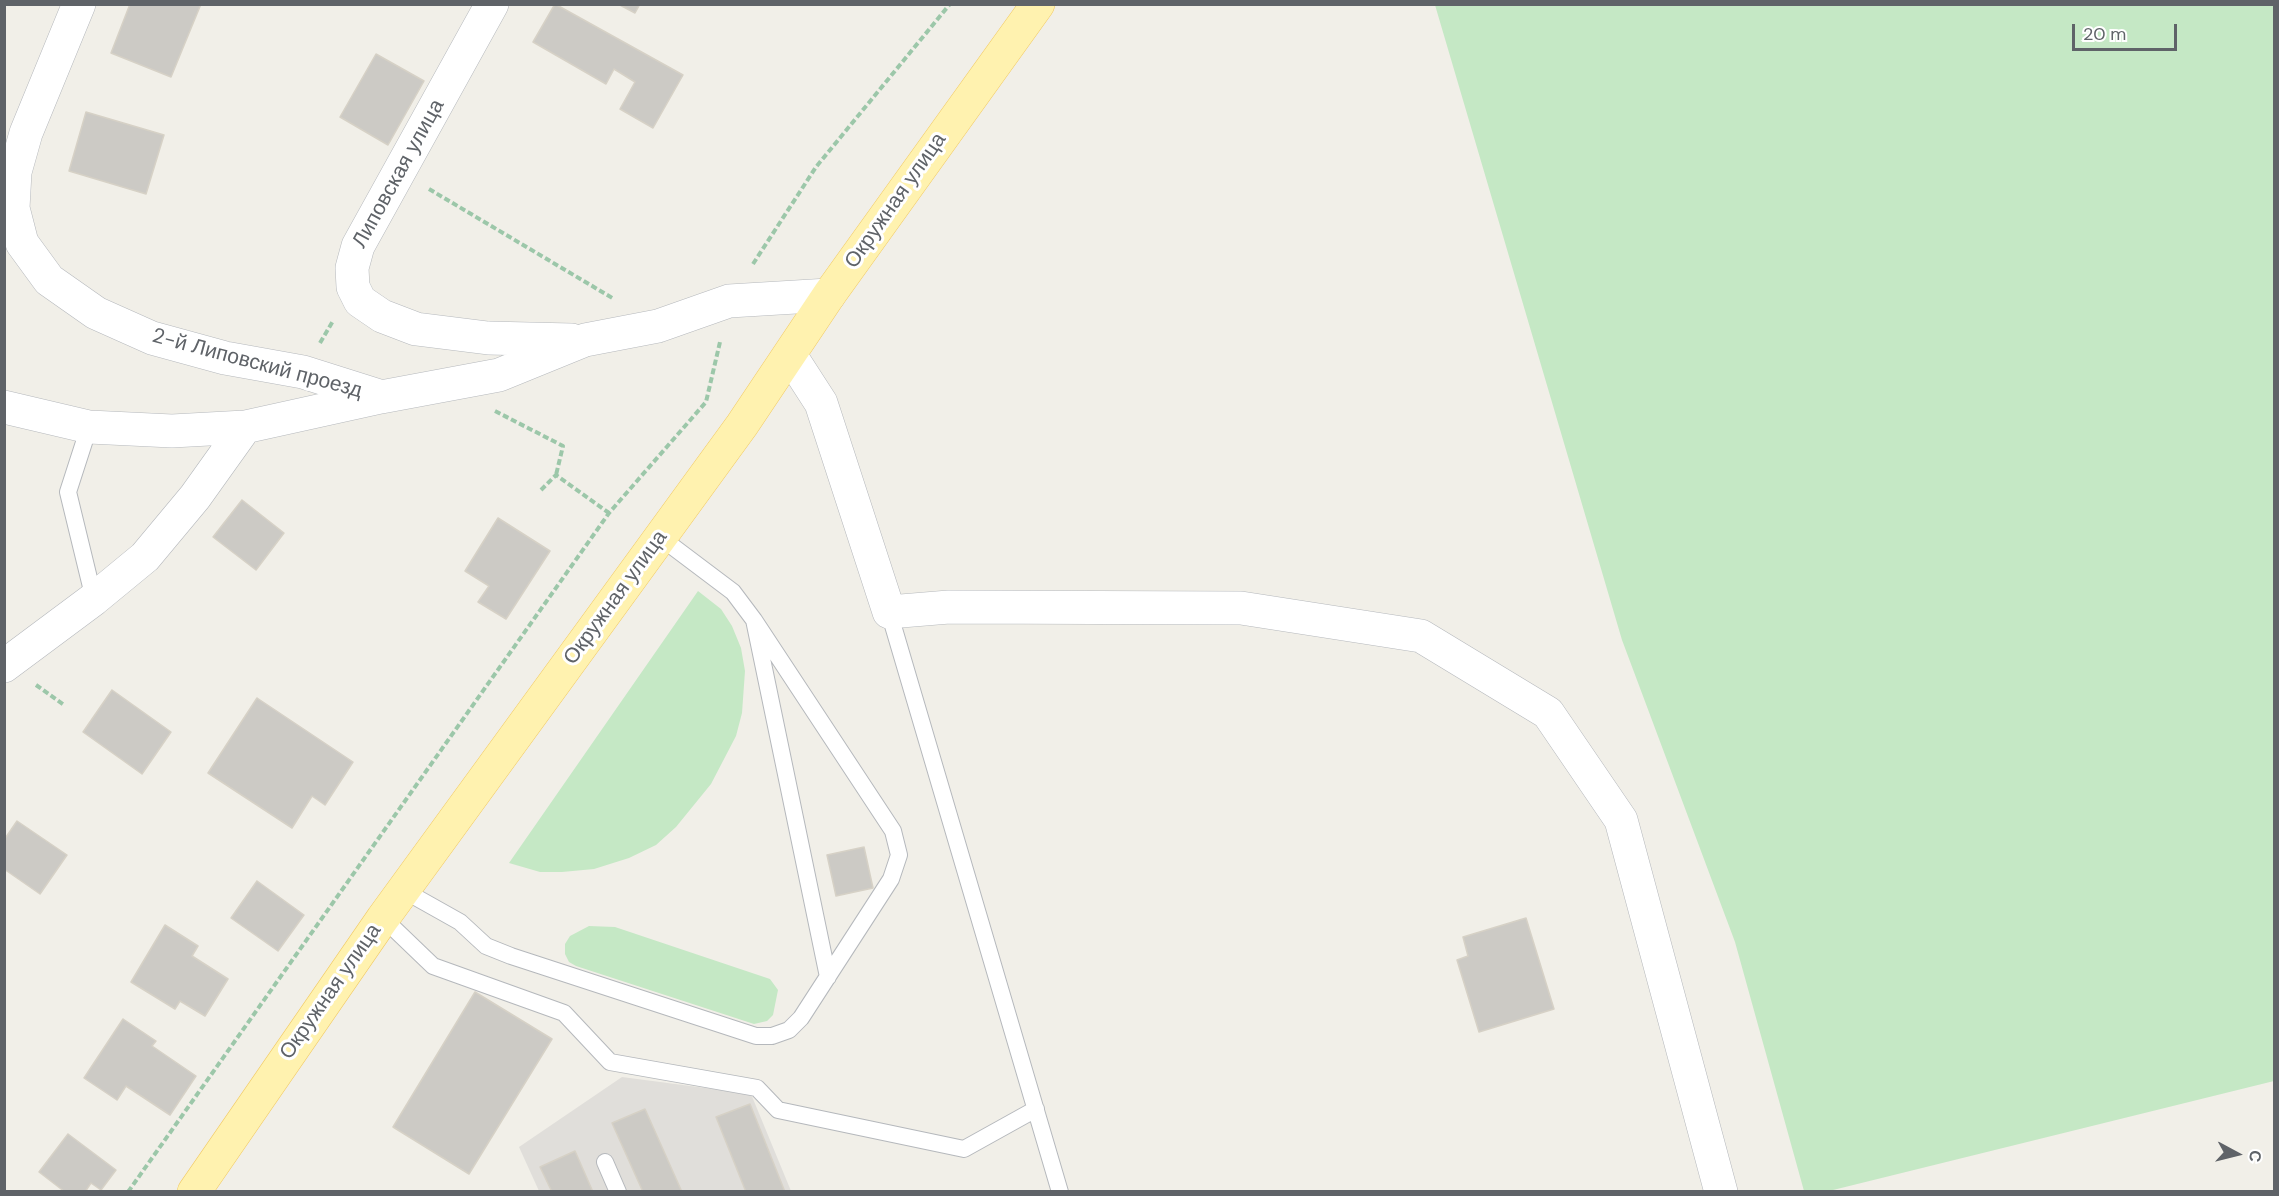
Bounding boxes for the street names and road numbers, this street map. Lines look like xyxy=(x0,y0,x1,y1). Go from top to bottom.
street label: Липовская улица xyxy=(348,95,450,253)
street label: Окружная улица xyxy=(840,128,952,274)
street label: 2-й Липовский проезд xyxy=(149,324,365,404)
street label: Окружная улица xyxy=(559,526,673,670)
street label: Окружная улица xyxy=(275,919,387,1065)

